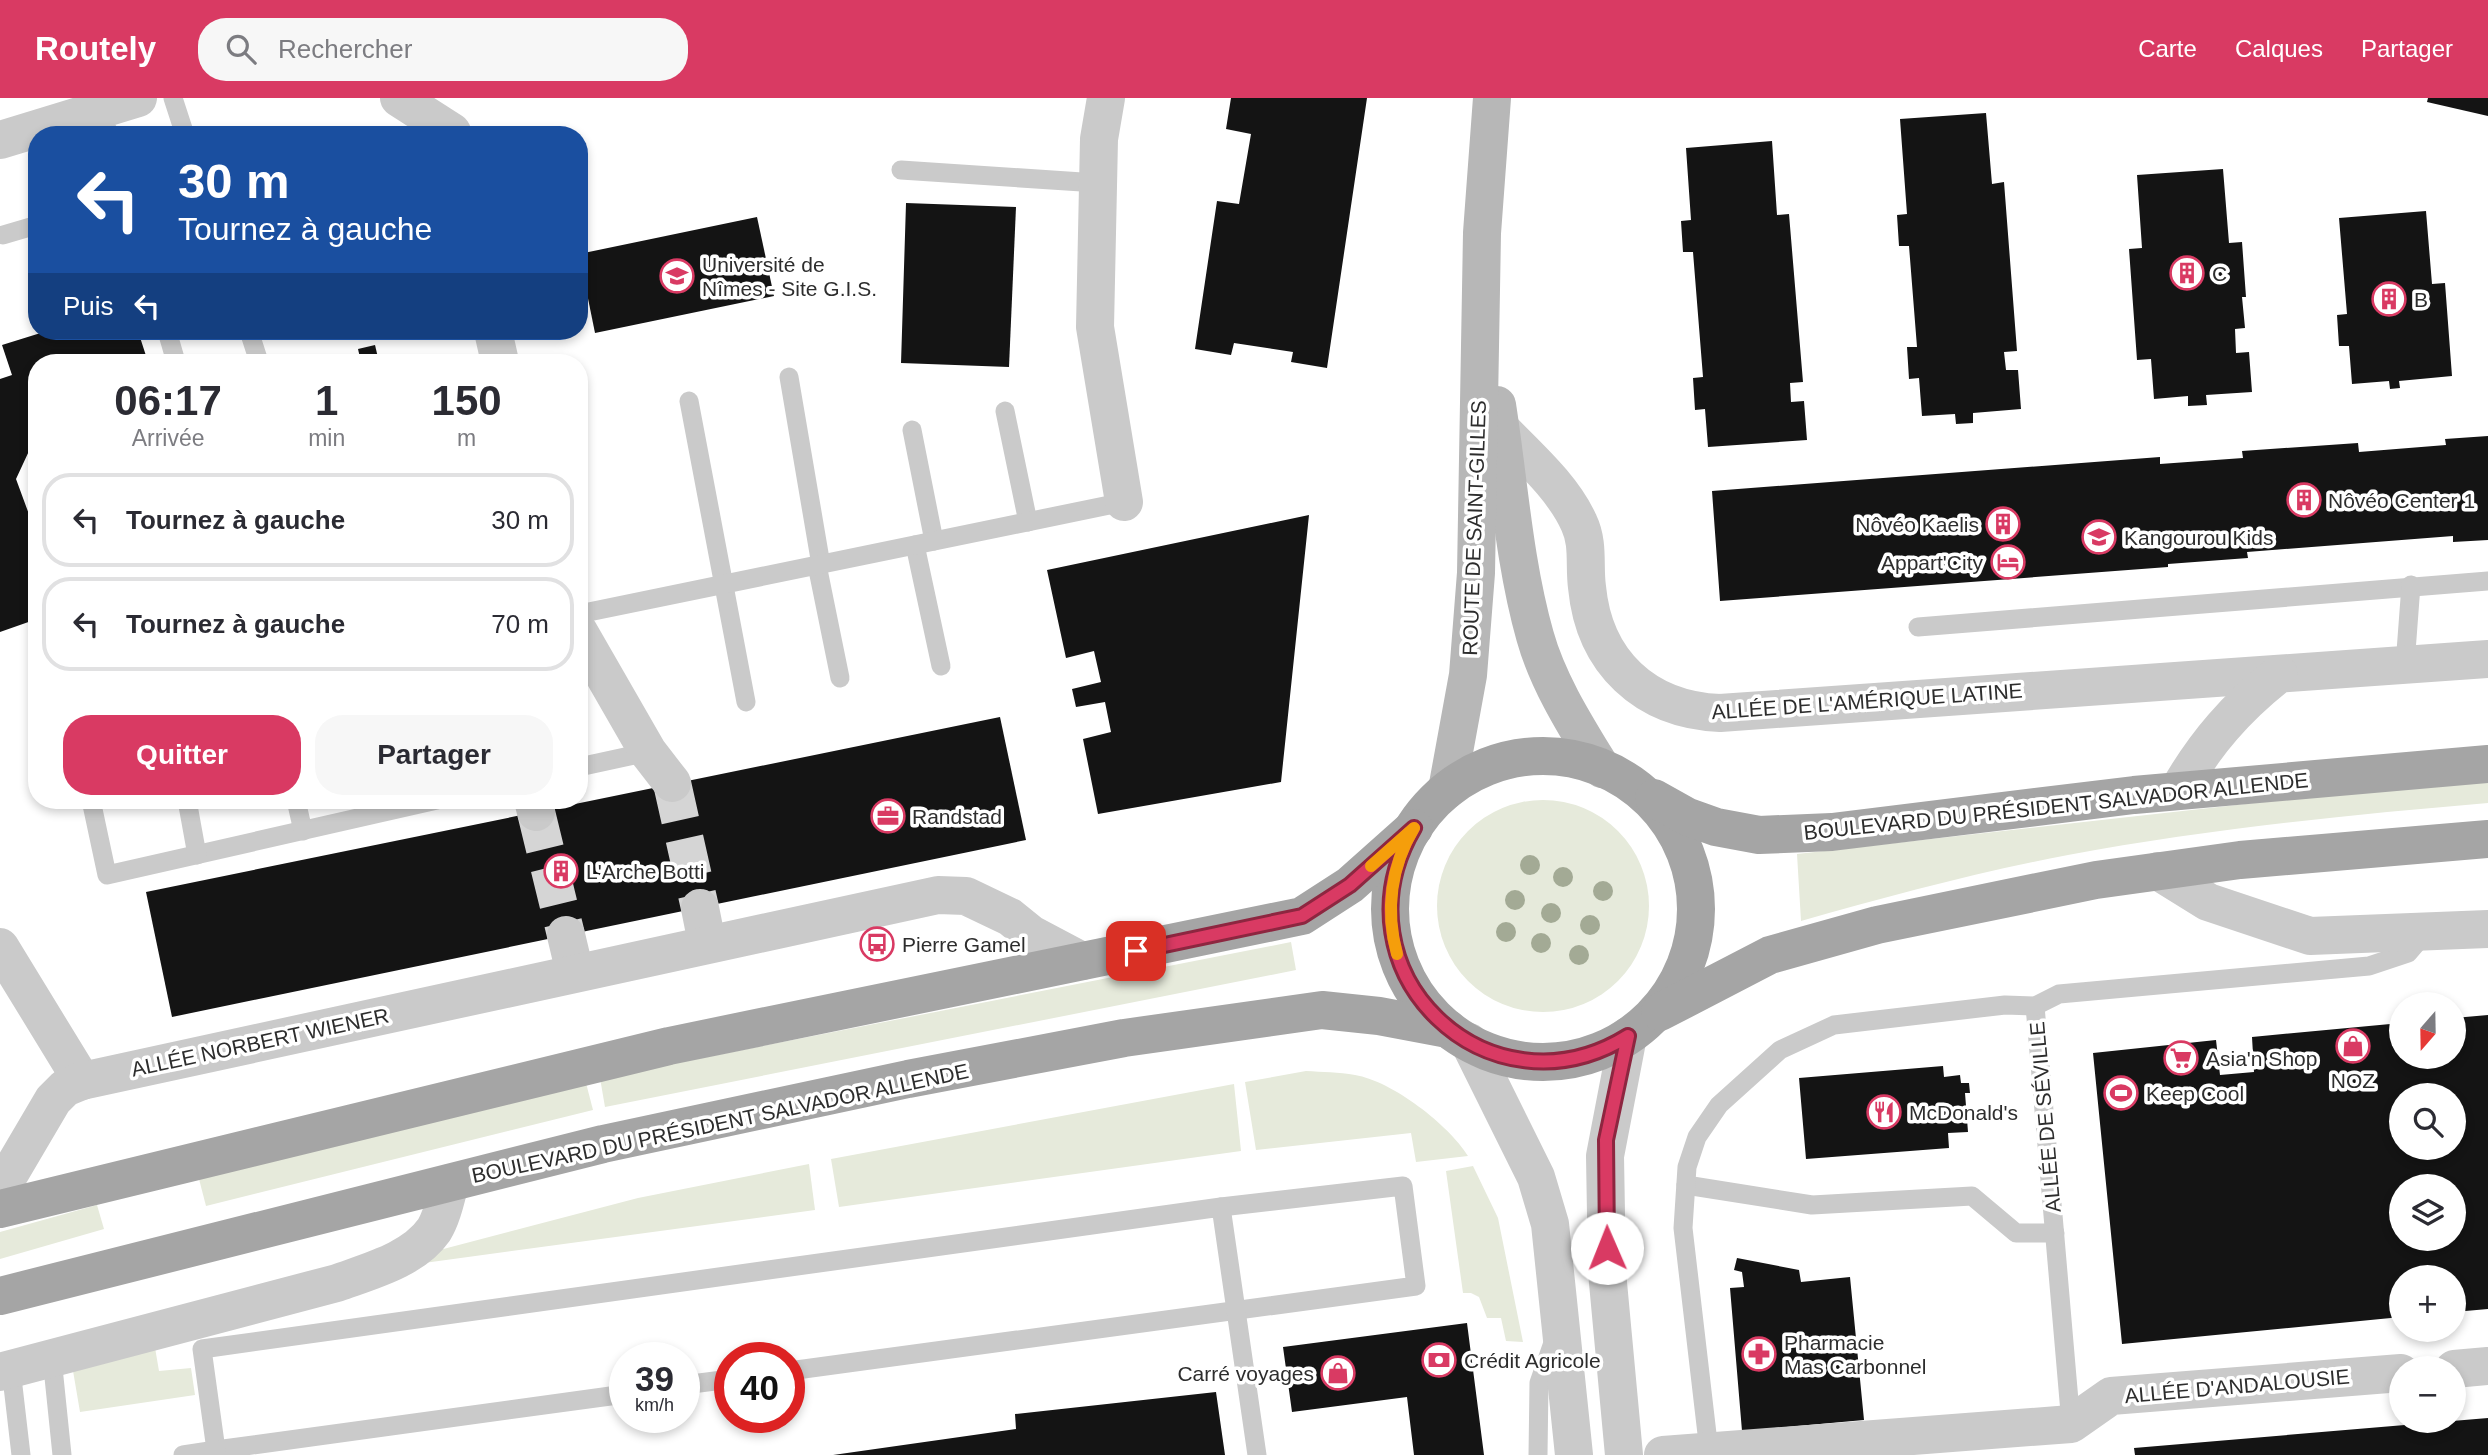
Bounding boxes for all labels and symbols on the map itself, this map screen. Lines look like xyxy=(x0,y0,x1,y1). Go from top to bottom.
place label: Université de Nîmes - Site G.I.S. xyxy=(702,253,877,300)
building icon: C xyxy=(2168,254,2206,292)
school or university icon: Université de Nîmes - Site G.I.S. xyxy=(658,257,696,295)
place label: C xyxy=(2212,262,2227,285)
building icon: B xyxy=(2370,280,2408,318)
place label: B xyxy=(2414,288,2428,311)
street label: ROUTE DE SAINT-GILLES xyxy=(1458,400,1490,656)
building icon: Nôvéo Center 1 xyxy=(2285,481,2323,519)
place label: Nôvéo Center 1 xyxy=(2328,489,2475,512)
building icon: Nôvéo Kaelis xyxy=(1984,505,2022,543)
place label: Nôvéo Kaelis xyxy=(1855,513,1979,536)
school or university icon: Kangourou Kids xyxy=(2080,518,2118,556)
place label: Kangourou Kids xyxy=(2124,526,2273,549)
hotel icon: Appart'City xyxy=(1989,543,2027,581)
place label: Appart'City xyxy=(1881,551,1984,574)
street label: ALLÉE DE L'AMÉRIQUE LATINE xyxy=(1711,679,2023,723)
street label: BOULEVARD DU PRÉSIDENT SALVADOR ALLENDE xyxy=(1803,768,2309,844)
office icon: Randstad xyxy=(869,797,907,835)
place label: Randstad xyxy=(912,805,1002,828)
building icon: L'Arche Botti xyxy=(542,852,580,890)
place label: L'Arche Botti xyxy=(586,860,704,883)
pin xyxy=(1106,921,1166,981)
bus stop icon: Pierre Gamel xyxy=(858,925,896,963)
place label: Pierre Gamel xyxy=(902,933,1026,956)
north arrow xyxy=(2389,992,2466,1069)
street label: ALLÉE NORBERT WIENER xyxy=(129,1003,391,1081)
street label: ALLÉE DE SÉVILLE xyxy=(2025,1021,2065,1213)
shop icon: NOZ xyxy=(2334,1027,2372,1065)
supermarket icon: Asia'n Shop xyxy=(2162,1039,2200,1077)
place label: Asia'n Shop xyxy=(2206,1047,2317,1070)
street label: BOULEVARD DU PRÉSIDENT SALVADOR ALLENDE xyxy=(470,1059,970,1187)
place label: NOZ xyxy=(2331,1069,2375,1092)
sports icon: Keep Cool xyxy=(2102,1074,2140,1112)
place label: Keep Cool xyxy=(2146,1082,2244,1105)
restaurant icon: McDonald's xyxy=(1865,1093,1903,1131)
place label: McDonald's xyxy=(1909,1101,2018,1124)
position arrow xyxy=(1570,1211,1644,1285)
place label: Pharmacie Mas Carbonnel xyxy=(1784,1331,1926,1378)
pharmacy icon: Pharmacie Mas Carbonnel xyxy=(1740,1335,1778,1373)
bank icon: Crédit Agricole xyxy=(1420,1341,1458,1379)
speed limit sign: 40 xyxy=(714,1342,805,1433)
place label: Crédit Agricole xyxy=(1464,1349,1601,1372)
shop icon: Carré voyages xyxy=(1319,1354,1357,1392)
place label: Carré voyages xyxy=(1177,1362,1314,1385)
street label: ALLÉE D'ANDALOUSIE xyxy=(2124,1365,2350,1407)

